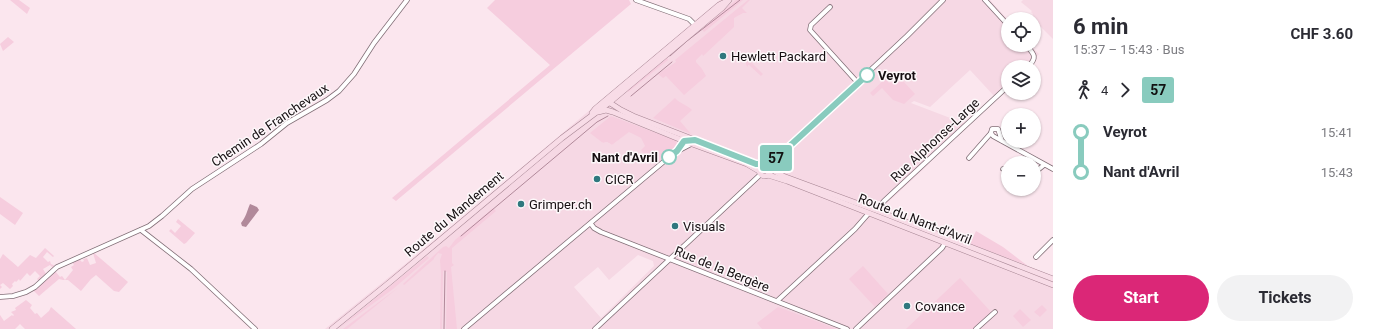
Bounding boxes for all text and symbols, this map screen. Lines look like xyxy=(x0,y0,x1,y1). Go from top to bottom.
map controls xyxy=(1001,12,1041,196)
button: locate xyxy=(1001,12,1041,52)
text: 6 min xyxy=(1073,14,1128,39)
text: CHF 3.60 xyxy=(1290,25,1353,43)
text: 15:37 – 15:43 · Bus xyxy=(1073,42,1185,57)
place label: Hewlett Packard xyxy=(731,49,826,64)
marker: Hewlett Packard xyxy=(718,51,728,61)
button: layers xyxy=(1001,60,1041,100)
marker: Veyrot xyxy=(859,67,875,83)
place label: Veyrot xyxy=(878,68,917,83)
icon: walk xyxy=(1073,79,1095,101)
icon: forward xyxy=(1114,79,1136,101)
street label: Chemin de Franchevaux xyxy=(209,80,332,170)
text: 57 xyxy=(1150,82,1166,98)
text: 4 xyxy=(1101,83,1108,98)
street label: Rue Alphonse-Large xyxy=(888,95,983,185)
button: + xyxy=(1001,108,1041,148)
text: Veyrot xyxy=(1103,123,1147,141)
text: 15:41 xyxy=(1321,125,1353,140)
line badge: 57 xyxy=(758,145,794,171)
marker: Nant d'Avril xyxy=(661,149,677,165)
place label: Nant d'Avril xyxy=(592,150,658,165)
text: 57 xyxy=(768,150,784,166)
button: − xyxy=(1001,156,1041,196)
text: Nant d'Avril xyxy=(1103,163,1180,181)
text: 15:43 xyxy=(1321,165,1353,180)
street label: Route du Mandement xyxy=(402,168,506,260)
place label: CICR xyxy=(605,172,633,187)
marker: CICR xyxy=(592,174,602,184)
street label: Route du Nant-d'Avril xyxy=(856,190,974,248)
place label: Grimper.ch xyxy=(529,197,592,212)
marker: Grimper.ch xyxy=(516,199,526,209)
place label: Visuals xyxy=(683,219,726,234)
marker: Visuals xyxy=(670,221,680,231)
street label: Rue de la Bergère xyxy=(672,243,772,295)
button: Start xyxy=(1073,275,1209,321)
button: Tickets xyxy=(1217,275,1353,321)
place label: Covance xyxy=(915,299,965,314)
marker: Covance xyxy=(902,301,912,311)

